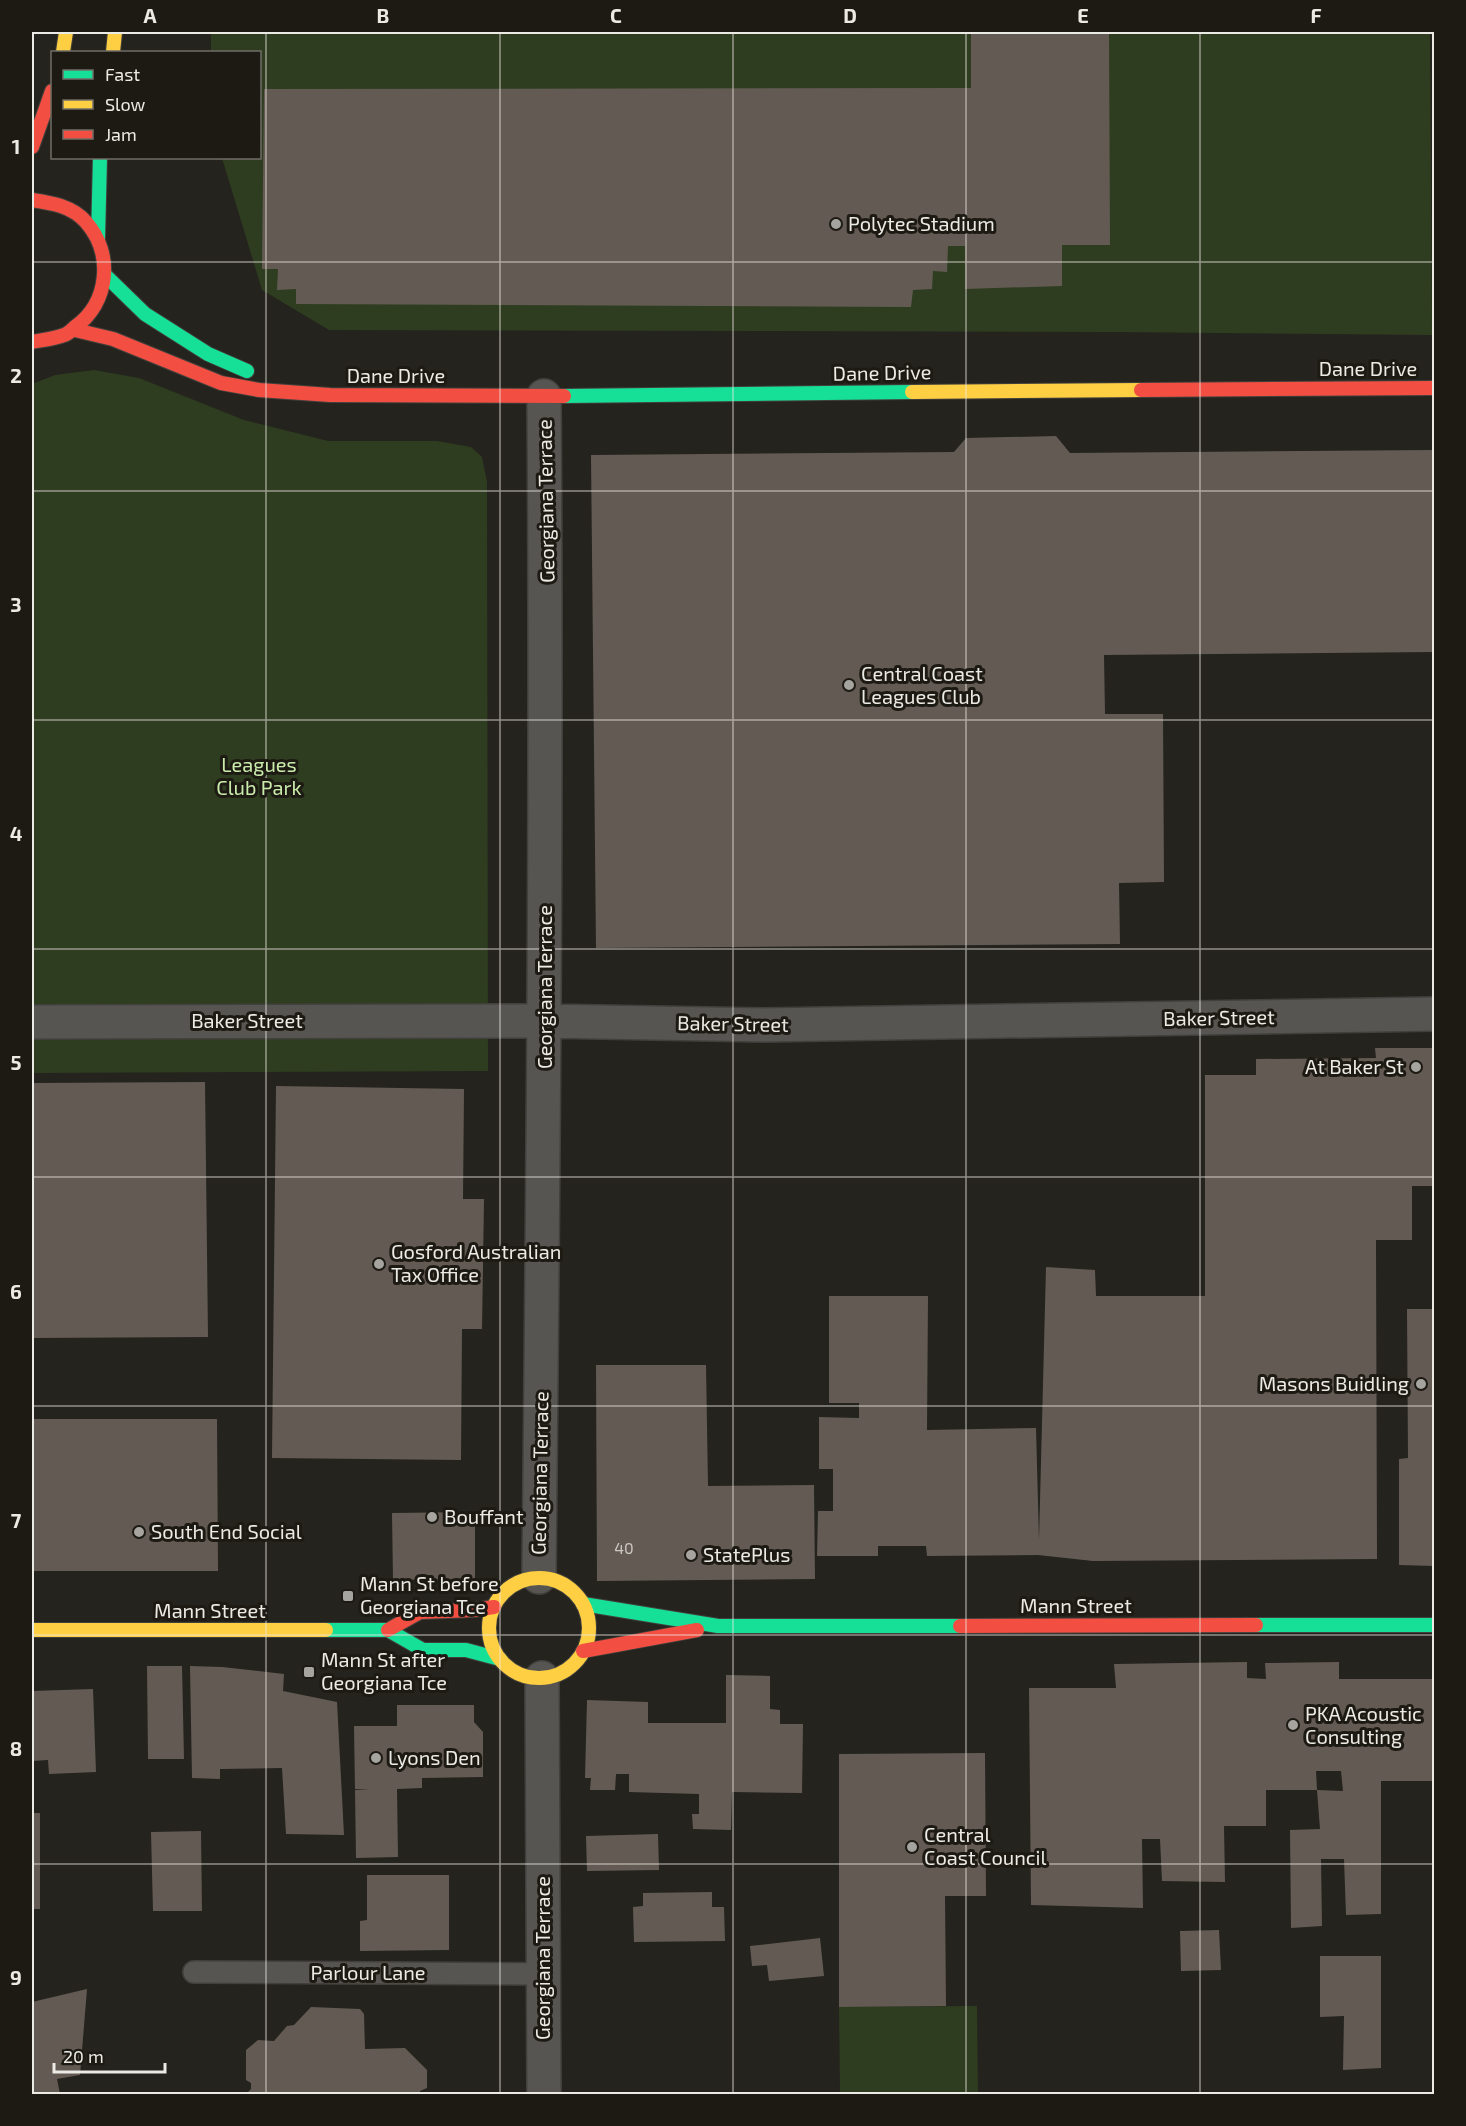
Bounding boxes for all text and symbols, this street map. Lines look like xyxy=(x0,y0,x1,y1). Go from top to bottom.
text: A xyxy=(143,3,157,27)
text: B xyxy=(377,3,389,27)
text: C xyxy=(610,3,622,27)
text: D xyxy=(843,3,857,27)
text: E xyxy=(1077,3,1089,27)
text: F xyxy=(1310,3,1322,27)
legend xyxy=(51,51,261,159)
text: Fast xyxy=(105,63,140,85)
text: Slow xyxy=(105,93,146,115)
text: Jam xyxy=(105,123,137,145)
text: 1 xyxy=(12,134,20,158)
place label: Polytec Stadium xyxy=(848,211,995,235)
marker: Polytec Stadium xyxy=(829,217,843,231)
street label: Dane Drive xyxy=(1319,356,1417,380)
street label: Dane Drive xyxy=(832,359,931,385)
text: 2 xyxy=(10,363,22,387)
street label: Dane Drive xyxy=(347,363,445,387)
street label: Georgiana Terrace xyxy=(532,419,558,583)
text: 3 xyxy=(10,592,22,616)
place label: Central Coast Leagues Club xyxy=(861,661,983,708)
marker: Central Coast Leagues Club xyxy=(842,678,856,692)
park label: Leagues Club Park xyxy=(216,752,302,799)
text: 4 xyxy=(10,821,23,845)
street label: Georgiana Terrace xyxy=(532,905,556,1069)
street label: Baker Street xyxy=(1163,1004,1275,1030)
street label: Baker Street xyxy=(191,1008,303,1032)
street label: Baker Street xyxy=(677,1010,789,1036)
text: 5 xyxy=(10,1050,22,1074)
place label: At Baker St xyxy=(1305,1054,1404,1078)
marker: At Baker St xyxy=(1409,1060,1423,1074)
place label: Gosford Australian Tax Office xyxy=(391,1239,561,1286)
marker: Gosford Australian Tax Office xyxy=(372,1257,386,1271)
text: 6 xyxy=(10,1279,22,1303)
place label: Masons Buidling xyxy=(1259,1371,1409,1395)
marker: Masons Buidling xyxy=(1414,1377,1428,1391)
street label: Georgiana Terrace xyxy=(526,1391,552,1555)
place label: Bouffant xyxy=(444,1504,524,1528)
text: 7 xyxy=(11,1508,22,1532)
marker: Bouffant xyxy=(425,1510,439,1524)
place label: South End Social xyxy=(151,1519,302,1543)
marker: South End Social xyxy=(132,1525,146,1539)
house number: 40 xyxy=(614,1538,634,1557)
place label: StatePlus xyxy=(703,1542,790,1566)
marker: StatePlus xyxy=(684,1548,698,1562)
place label: Mann St before Georgiana Tce xyxy=(360,1571,499,1618)
marker: Mann St before Georgiana Tce xyxy=(341,1589,355,1603)
street label: Mann Street xyxy=(1020,1593,1132,1617)
street label: Mann Street xyxy=(154,1598,266,1622)
place label: Mann St after Georgiana Tce xyxy=(321,1647,447,1694)
marker: Mann St after Georgiana Tce xyxy=(302,1665,316,1679)
place label: PKA Acoustic Consulting xyxy=(1305,1701,1422,1748)
marker: PKA Acoustic Consulting xyxy=(1286,1718,1300,1732)
text: 8 xyxy=(10,1736,22,1760)
place label: Lyons Den xyxy=(388,1745,481,1769)
marker: Lyons Den xyxy=(369,1751,383,1765)
place label: Central Coast Council xyxy=(924,1822,1046,1869)
marker: Central Coast Council xyxy=(905,1840,919,1854)
street label: Georgiana Terrace xyxy=(530,1876,554,2040)
street label: Parlour Lane xyxy=(310,1960,426,1984)
text: 9 xyxy=(10,1965,22,1989)
scale bar xyxy=(54,2036,165,2074)
text: 20 m xyxy=(63,2045,104,2067)

